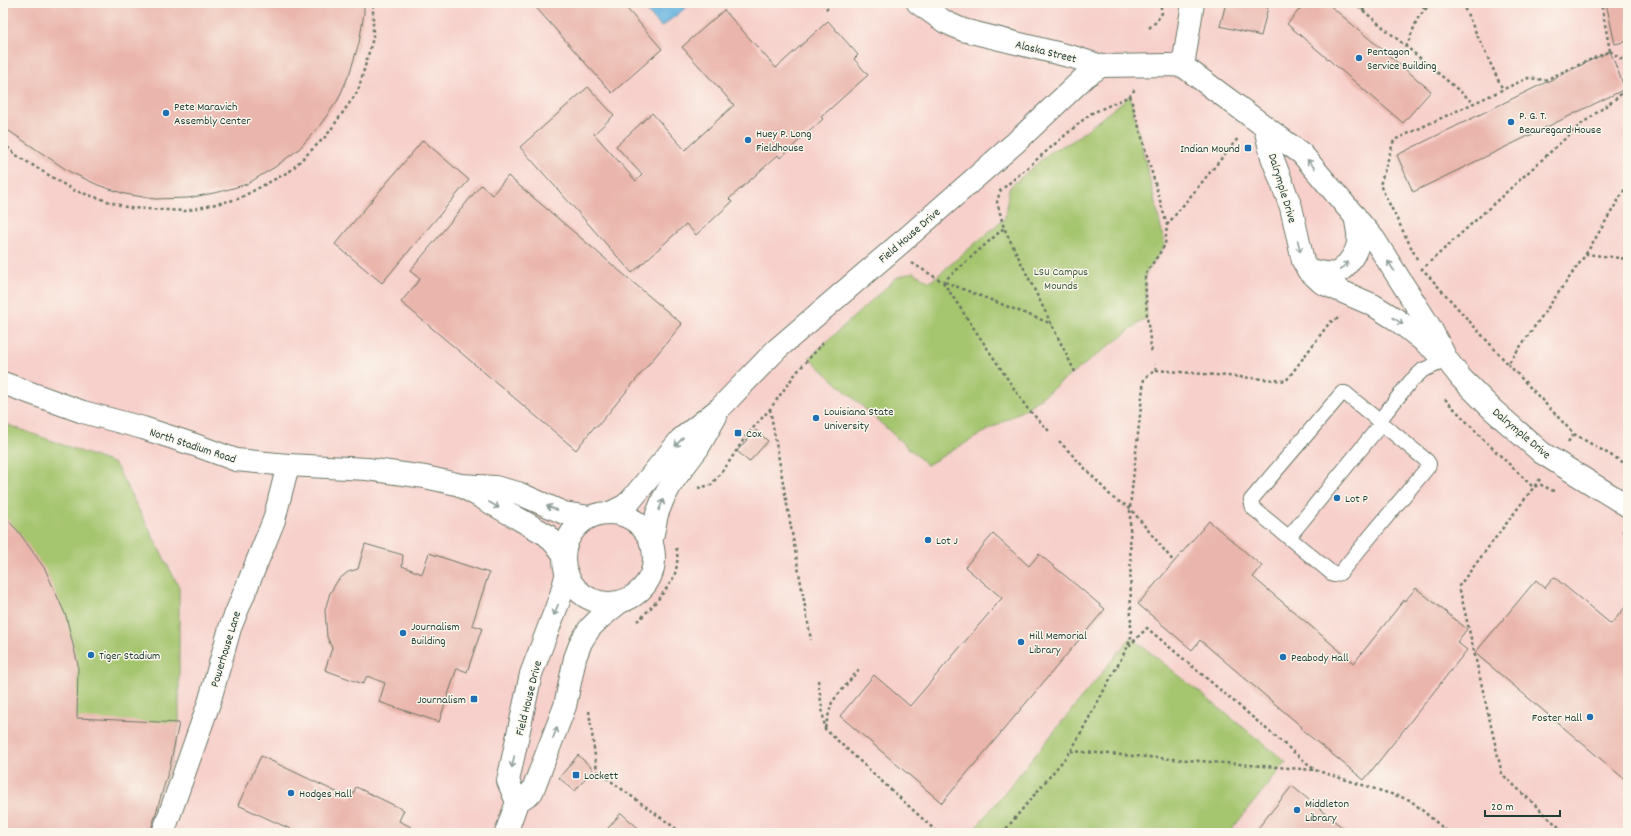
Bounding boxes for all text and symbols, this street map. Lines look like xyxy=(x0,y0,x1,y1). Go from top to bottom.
street label: Alaska Street xyxy=(1013,37,1079,68)
place label: Pentagon Service Building xyxy=(1367,44,1437,75)
marker: Pentagon Service Building xyxy=(1354,53,1364,63)
place label: Pete Maravich Assembly Center xyxy=(174,99,251,130)
marker: Pete Maravich Assembly Center xyxy=(161,108,171,118)
place label: P. G. T. Beauregard House xyxy=(1519,108,1601,139)
marker: P. G. T. Beauregard House xyxy=(1506,117,1516,127)
place label: Huey P. Long Fieldhouse xyxy=(756,126,811,157)
marker: Huey P. Long Fieldhouse xyxy=(743,135,753,145)
place label: Indian Mound xyxy=(1180,141,1240,158)
marker: Indian Mound xyxy=(1243,143,1253,153)
street label: Dalrymple Drive xyxy=(1263,152,1300,225)
one-way arrow xyxy=(1306,159,1315,170)
street label: Field House Drive xyxy=(875,204,945,268)
one-way arrow xyxy=(1296,239,1304,252)
one-way arrow xyxy=(1339,261,1349,271)
one-way arrow xyxy=(1387,261,1395,272)
park label: LSU Campus Mounds xyxy=(1034,264,1088,295)
one-way arrow xyxy=(1392,317,1403,325)
place label: Louisiana State University xyxy=(824,404,893,435)
street label: Dalrymple Drive xyxy=(1488,405,1554,464)
marker: Louisiana State University xyxy=(811,413,821,423)
street label: North Stadium Road xyxy=(147,424,238,468)
place label: Cox xyxy=(746,426,762,443)
marker: Cox xyxy=(733,428,743,438)
one-way arrow xyxy=(675,436,684,447)
place label: Lot P xyxy=(1345,491,1368,508)
marker: Lot P xyxy=(1332,493,1342,503)
one-way arrow xyxy=(657,500,665,512)
one-way arrow xyxy=(488,501,500,509)
one-way arrow xyxy=(547,504,559,511)
place label: Lot J xyxy=(936,533,958,550)
marker: Lot J xyxy=(923,535,933,545)
one-way arrow xyxy=(551,604,559,616)
street label: Powerhouse Lane xyxy=(207,609,246,690)
place label: Journalism Building xyxy=(411,619,460,650)
marker: Journalism Building xyxy=(398,628,408,638)
place label: Hill Memorial Library xyxy=(1029,628,1087,659)
marker: Hill Memorial Library xyxy=(1016,637,1026,647)
place label: Tiger Stadium xyxy=(99,648,160,665)
marker: Tiger Stadium xyxy=(86,650,96,660)
place label: Peabody Hall xyxy=(1291,650,1349,667)
marker: Peabody Hall xyxy=(1278,652,1288,662)
street label: Field House Drive xyxy=(512,659,547,738)
place label: Journalism xyxy=(417,692,466,709)
marker: Journalism xyxy=(469,694,479,704)
place label: Foster Hall xyxy=(1532,710,1582,727)
marker: Foster Hall xyxy=(1585,712,1595,722)
one-way arrow xyxy=(551,728,559,740)
one-way arrow xyxy=(508,755,516,768)
place label: Lockett xyxy=(584,768,619,785)
marker: Lockett xyxy=(571,770,581,780)
place label: Hodges Hall xyxy=(299,786,352,803)
marker: Hodges Hall xyxy=(286,788,296,798)
scale bar xyxy=(1485,792,1560,818)
place label: Middleton Library xyxy=(1305,796,1349,827)
text: 20 m xyxy=(1491,799,1514,816)
marker: Middleton Library xyxy=(1292,805,1302,815)

